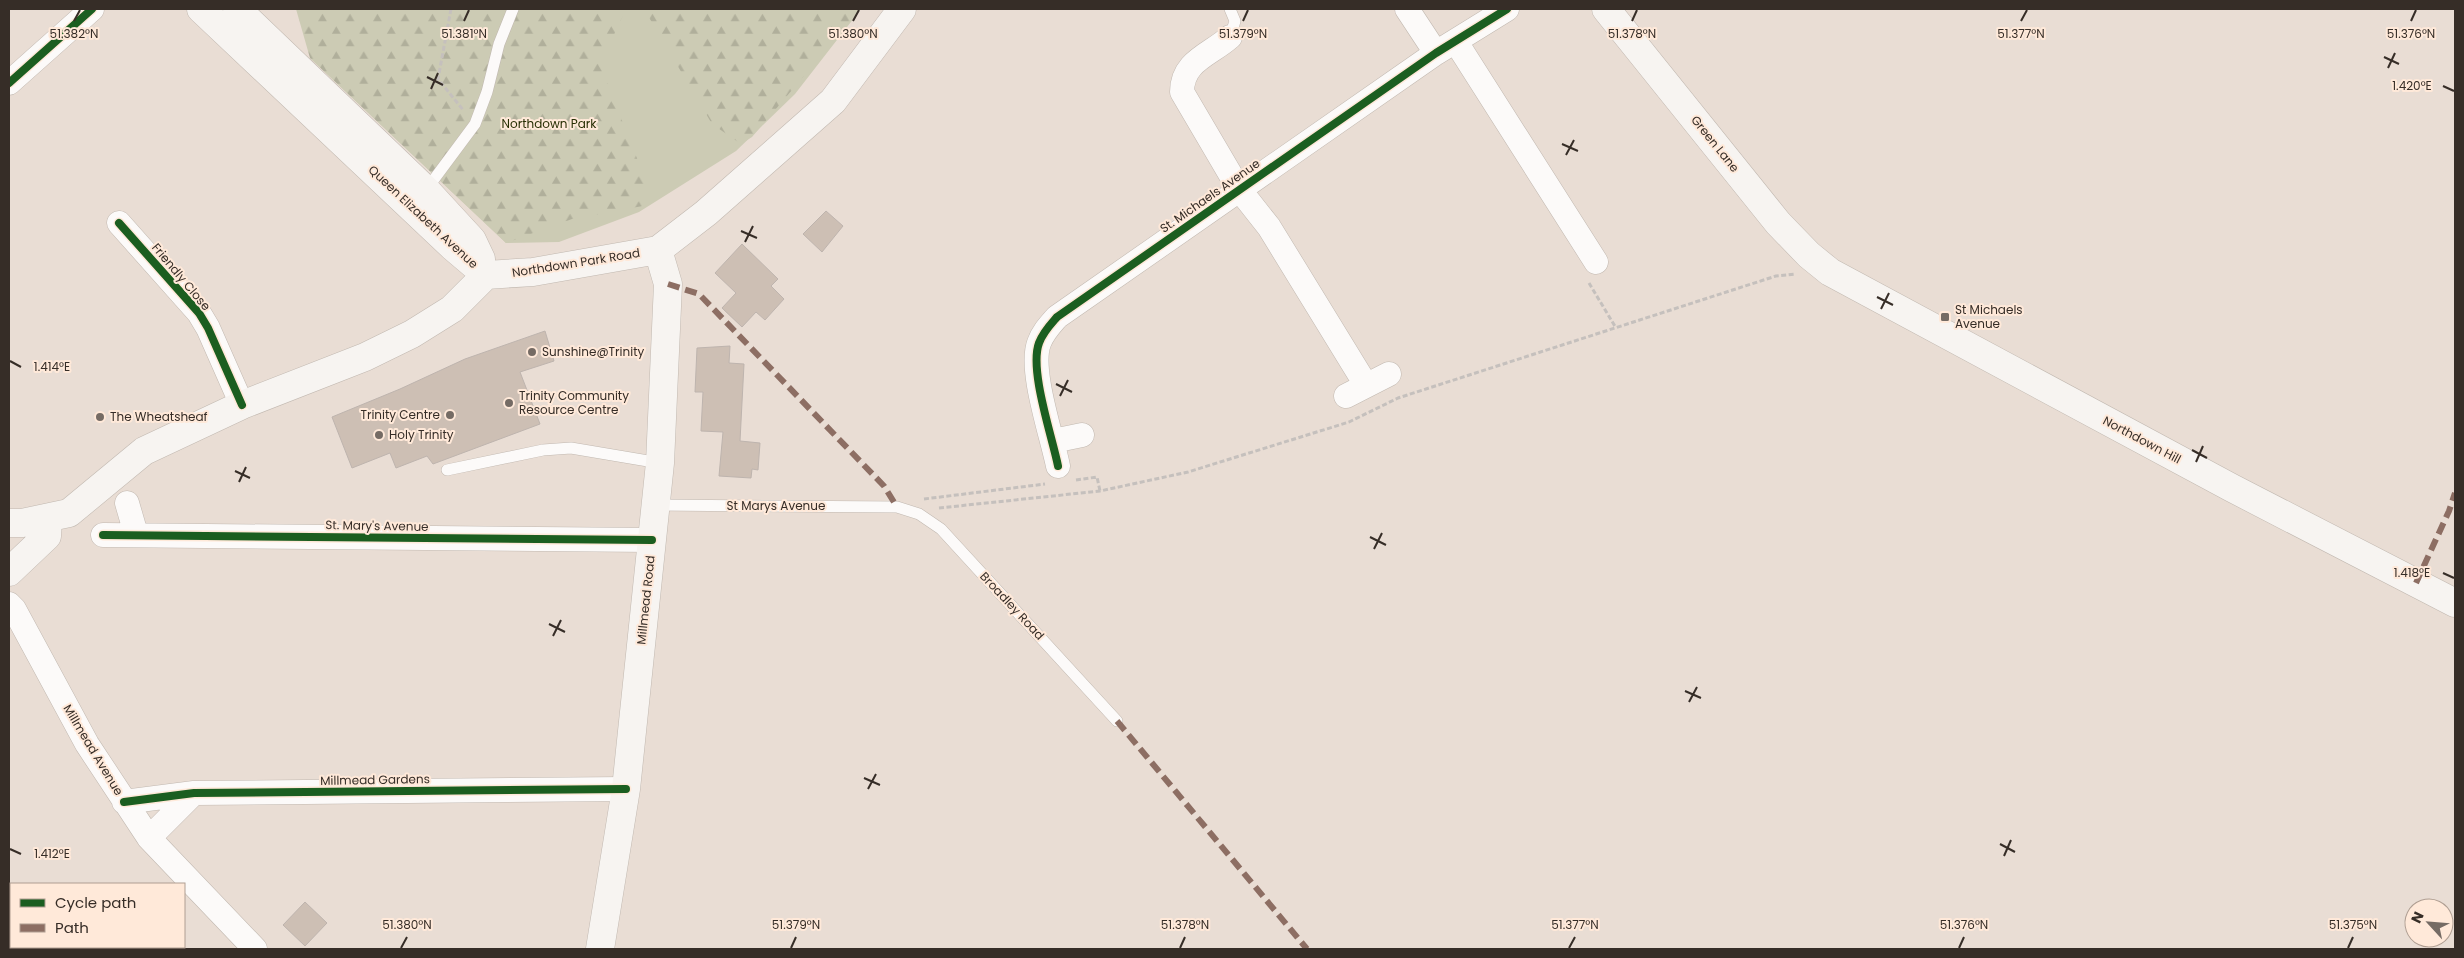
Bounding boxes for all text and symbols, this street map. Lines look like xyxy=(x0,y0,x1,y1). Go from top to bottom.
text: 51.382°N xyxy=(50,25,98,42)
text: 51.381°N xyxy=(441,25,487,42)
text: 51.380°N xyxy=(828,25,878,42)
text: 51.379°N xyxy=(1219,25,1267,42)
text: 51.378°N xyxy=(1608,25,1656,42)
text: 51.377°N xyxy=(1997,25,2045,42)
text: 51.376°N xyxy=(2387,25,2435,42)
text: 1.420°E xyxy=(2392,77,2432,94)
street label: Green Lane xyxy=(1687,112,1743,175)
park label: Northdown Park xyxy=(502,115,597,132)
street label: St. Michaels Avenue xyxy=(1156,155,1263,237)
street label: Queen Elizabeth Avenue xyxy=(365,161,482,272)
street label: Friendly Close xyxy=(148,239,215,314)
street label: Northdown Park Road xyxy=(511,244,641,281)
place label: St Michaels Avenue xyxy=(1955,301,2023,332)
marker: St Michaels Avenue xyxy=(1939,311,1951,323)
place label: Sunshine@Trinity xyxy=(542,343,644,360)
marker: Sunshine@Trinity xyxy=(526,346,538,358)
text: 1.414°E xyxy=(34,358,70,375)
place label: Trinity Community Resource Centre xyxy=(519,387,629,418)
marker: Trinity Community Resource Centre xyxy=(503,397,515,409)
place label: Trinity Centre xyxy=(360,406,440,423)
place label: The Wheatsheaf xyxy=(110,408,208,425)
marker: Trinity Centre xyxy=(444,409,456,421)
marker: The Wheatsheaf xyxy=(94,411,106,423)
street label: Northdown Hill xyxy=(2100,412,2184,467)
place label: Holy Trinity xyxy=(389,426,454,443)
marker: Holy Trinity xyxy=(373,429,385,441)
street label: St Marys Avenue xyxy=(727,497,825,514)
street label: St. Mary's Avenue xyxy=(325,516,429,535)
street label: Millmead Road xyxy=(632,554,659,645)
text: 1.418°E xyxy=(2394,564,2430,581)
street label: Broadley Road xyxy=(976,568,1048,643)
street label: Millmead Avenue xyxy=(59,701,127,798)
street label: Millmead Gardens xyxy=(320,770,430,789)
text: 1.412°E xyxy=(34,845,70,862)
legend xyxy=(10,883,185,948)
text: Cycle path xyxy=(55,892,136,913)
north arrow xyxy=(2404,898,2454,948)
text: N xyxy=(2406,908,2429,926)
text: 51.380°N xyxy=(382,916,432,933)
text: 51.379°N xyxy=(772,916,820,933)
text: 51.378°N xyxy=(1161,916,1209,933)
text: 51.377°N xyxy=(1551,916,1599,933)
text: 51.376°N xyxy=(1940,916,1988,933)
text: 51.375°N xyxy=(2329,916,2377,933)
text: Path xyxy=(55,917,89,938)

